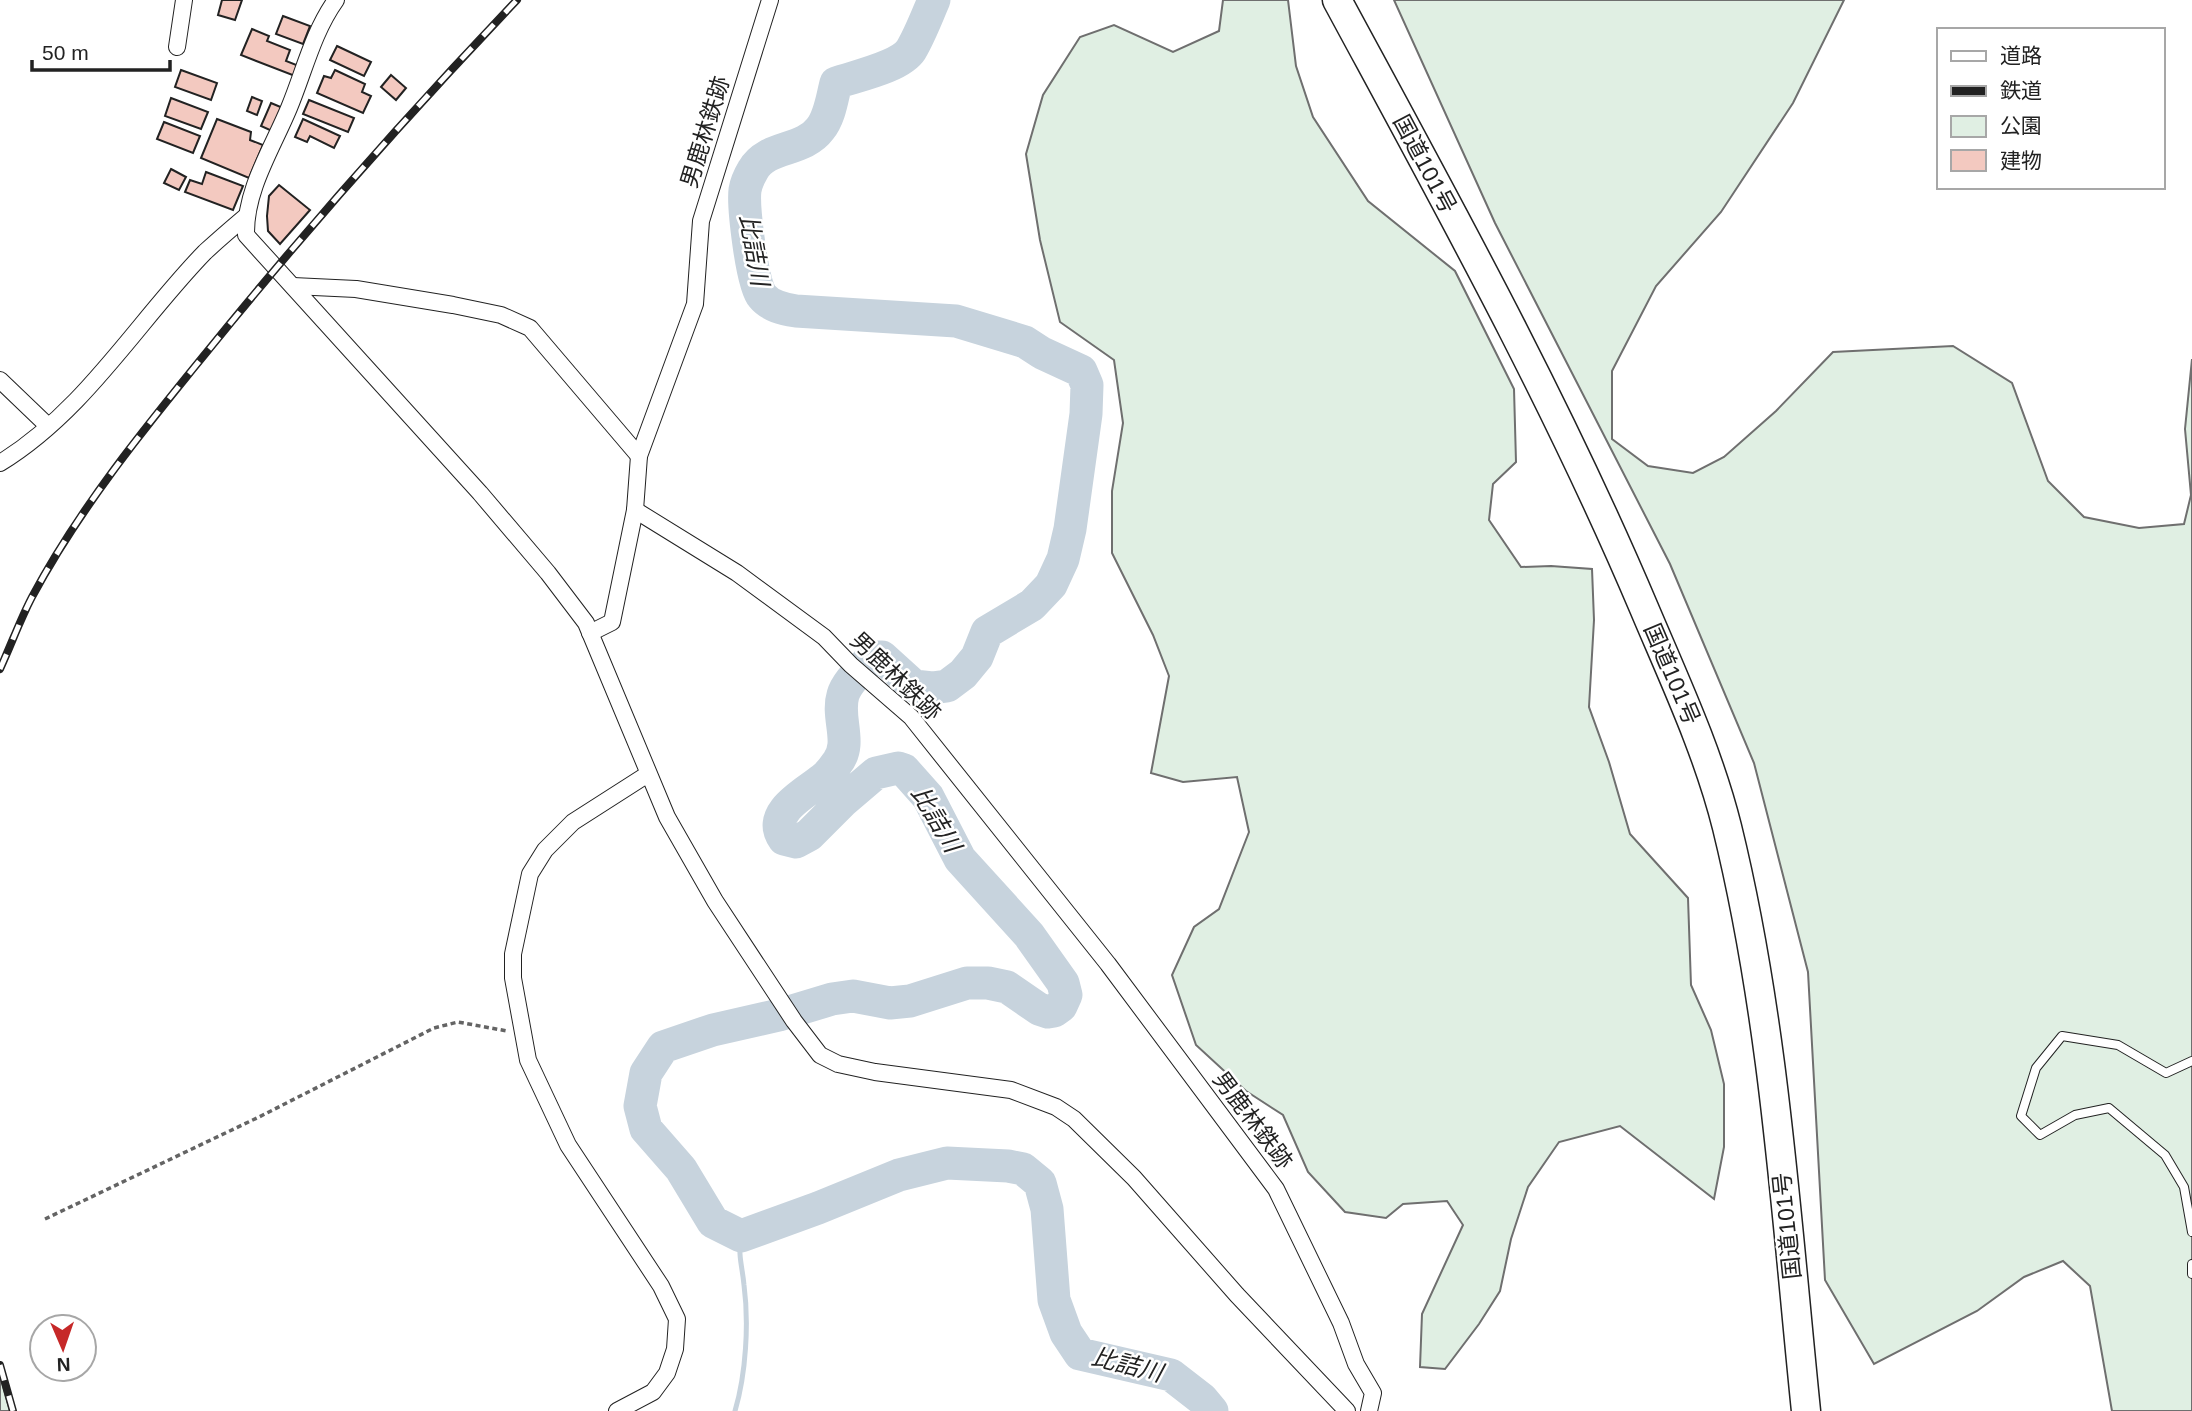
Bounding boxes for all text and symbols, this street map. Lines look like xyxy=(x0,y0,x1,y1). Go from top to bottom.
scale bar xyxy=(32,28,170,72)
legend xyxy=(1937,28,2164,189)
text: 50 m xyxy=(42,41,89,64)
text: 道路 xyxy=(2000,44,2042,67)
street label: 男鹿林鉄跡 xyxy=(676,73,734,191)
text: 鉄道 xyxy=(2000,79,2042,102)
street label: 国道101号 xyxy=(1388,110,1462,218)
text: 公園 xyxy=(2000,114,2042,137)
text: 建物 xyxy=(2000,149,2042,172)
water label: 比詰川 xyxy=(735,212,775,291)
street label: 国道101号 xyxy=(1639,620,1705,728)
street label: 男鹿林鉄跡 xyxy=(846,627,946,725)
water label: 比詰川 xyxy=(906,781,968,859)
street label: 男鹿林鉄跡 xyxy=(1208,1066,1298,1174)
street label: 国道101号 xyxy=(1768,1171,1806,1281)
north arrow xyxy=(28,1313,98,1383)
water label: 比詰川 xyxy=(1089,1343,1168,1387)
text: N xyxy=(56,1354,71,1375)

